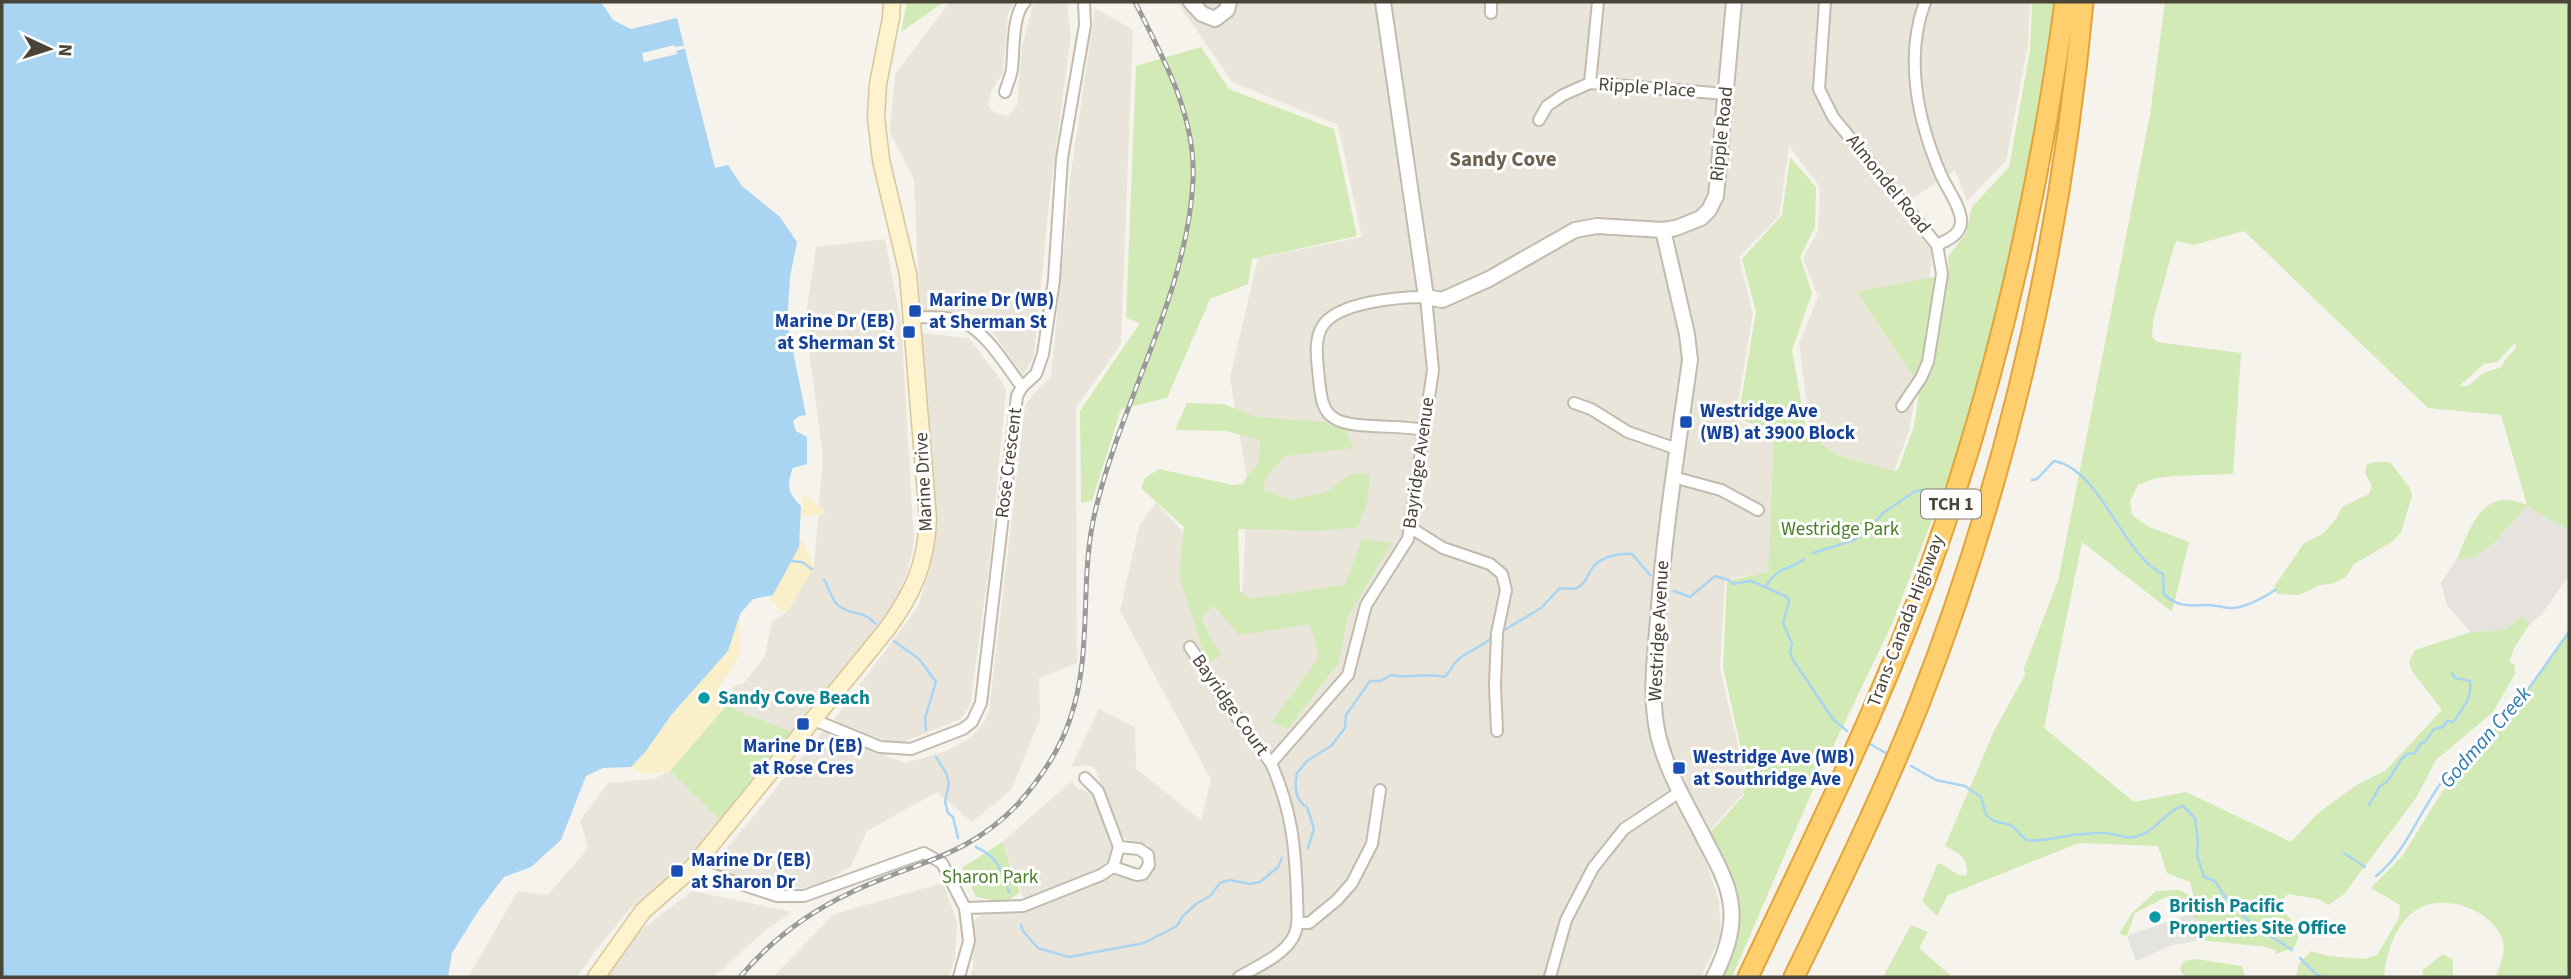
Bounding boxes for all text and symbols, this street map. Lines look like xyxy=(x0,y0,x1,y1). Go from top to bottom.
north arrow xyxy=(14,14,84,84)
text: N xyxy=(51,43,78,57)
street label: Ripple Place xyxy=(1597,71,1697,105)
street label: Ripple Road xyxy=(1704,85,1740,183)
street label: Almondel Road xyxy=(1839,128,1937,240)
district label: Sandy Cove xyxy=(1449,144,1557,174)
place label: Marine Dr (WB) at Sherman St xyxy=(929,287,1054,336)
marker: Marine Dr (WB) at Sherman St xyxy=(907,303,923,319)
place label: Marine Dr (EB) at Sherman St xyxy=(775,308,895,357)
marker: Marine Dr (EB) at Sherman St xyxy=(901,324,917,340)
street label: Bayridge Avenue xyxy=(1396,396,1442,530)
place label: Westridge Ave (WB) at 3900 Block xyxy=(1700,398,1856,447)
street label: Rose Crescent xyxy=(989,406,1029,520)
marker: Westridge Ave (WB) at 3900 Block xyxy=(1678,414,1694,430)
street label: Marine Drive xyxy=(908,432,940,532)
road number: TCH 1 xyxy=(1921,490,1981,518)
park label: Westridge Park xyxy=(1781,516,1900,543)
street label: Trans-Canada Highway xyxy=(1861,531,1951,711)
street label: Westridge Avenue xyxy=(1642,560,1676,702)
street label: Bayridge Court xyxy=(1185,649,1275,762)
water label: Godman Creek xyxy=(2432,679,2538,795)
place label: Sandy Cove Beach xyxy=(718,685,870,712)
marker: Sandy Cove Beach xyxy=(696,690,712,706)
marker: Marine Dr (EB) at Rose Cres xyxy=(795,716,811,732)
place label: Marine Dr (EB) at Rose Cres xyxy=(743,733,863,782)
place label: Westridge Ave (WB) at Southridge Ave xyxy=(1693,744,1855,793)
marker: Westridge Ave (WB) at Southridge Ave xyxy=(1671,760,1687,776)
place label: Marine Dr (EB) at Sharon Dr xyxy=(691,847,811,896)
marker: Marine Dr (EB) at Sharon Dr xyxy=(669,863,685,879)
park label: Sharon Park xyxy=(942,864,1039,891)
place label: British Pacific Properties Site Office xyxy=(2169,893,2347,942)
marker: British Pacific Properties Site Office xyxy=(2147,909,2163,925)

